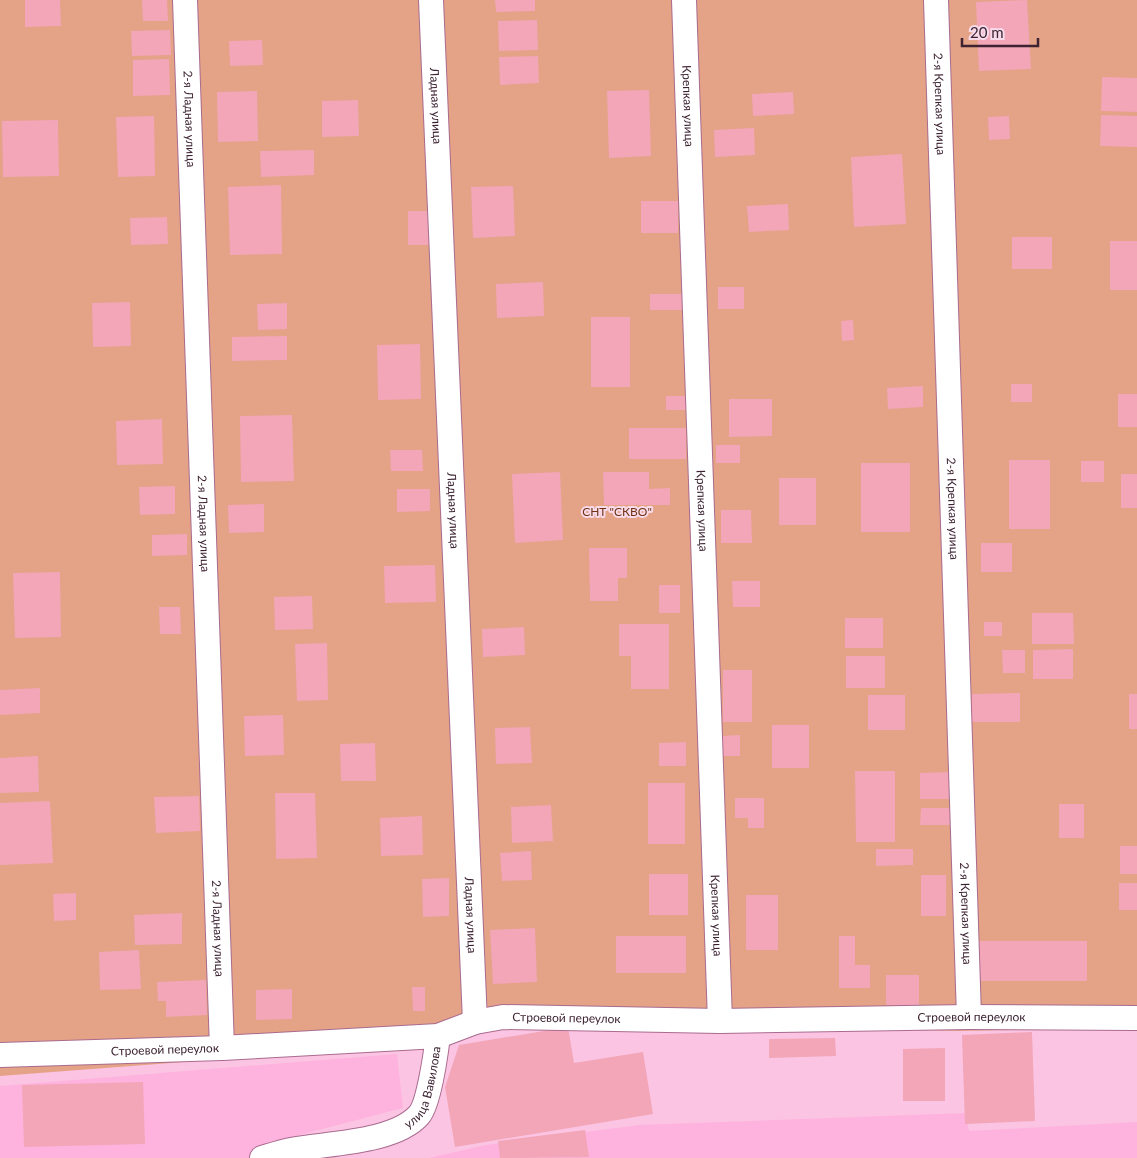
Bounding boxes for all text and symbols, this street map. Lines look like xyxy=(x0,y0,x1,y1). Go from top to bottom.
scale bar xyxy=(962,15,1038,47)
text: 20 m xyxy=(970,23,1004,41)
street label: 2-я Крепкая улица xyxy=(931,53,949,155)
street label: Крепкая улица xyxy=(679,65,697,147)
street label: Ладная улица xyxy=(427,66,445,144)
street label: 2-я Ладная улица xyxy=(180,70,199,168)
street label: 2-я Крепкая улица xyxy=(944,457,962,560)
street label: Крепкая улица xyxy=(694,470,711,552)
street label: Ладная улица xyxy=(444,471,463,549)
street label: 2-я Ладная улица xyxy=(195,475,213,572)
park label: СНТ "СКВО" xyxy=(582,504,652,519)
street label: 2-я Крепкая улица xyxy=(957,862,975,965)
street label: Крепкая улица xyxy=(708,874,726,957)
street label: Ладная улица xyxy=(462,876,480,954)
street label: 2-я Ладная улица xyxy=(209,880,227,977)
street label: Строевой переулок xyxy=(512,1009,622,1026)
street label: Строевой переулок xyxy=(917,1009,1026,1025)
street label: Строевой переулок xyxy=(111,1040,220,1059)
street label: улица Вавилова xyxy=(401,1045,444,1132)

